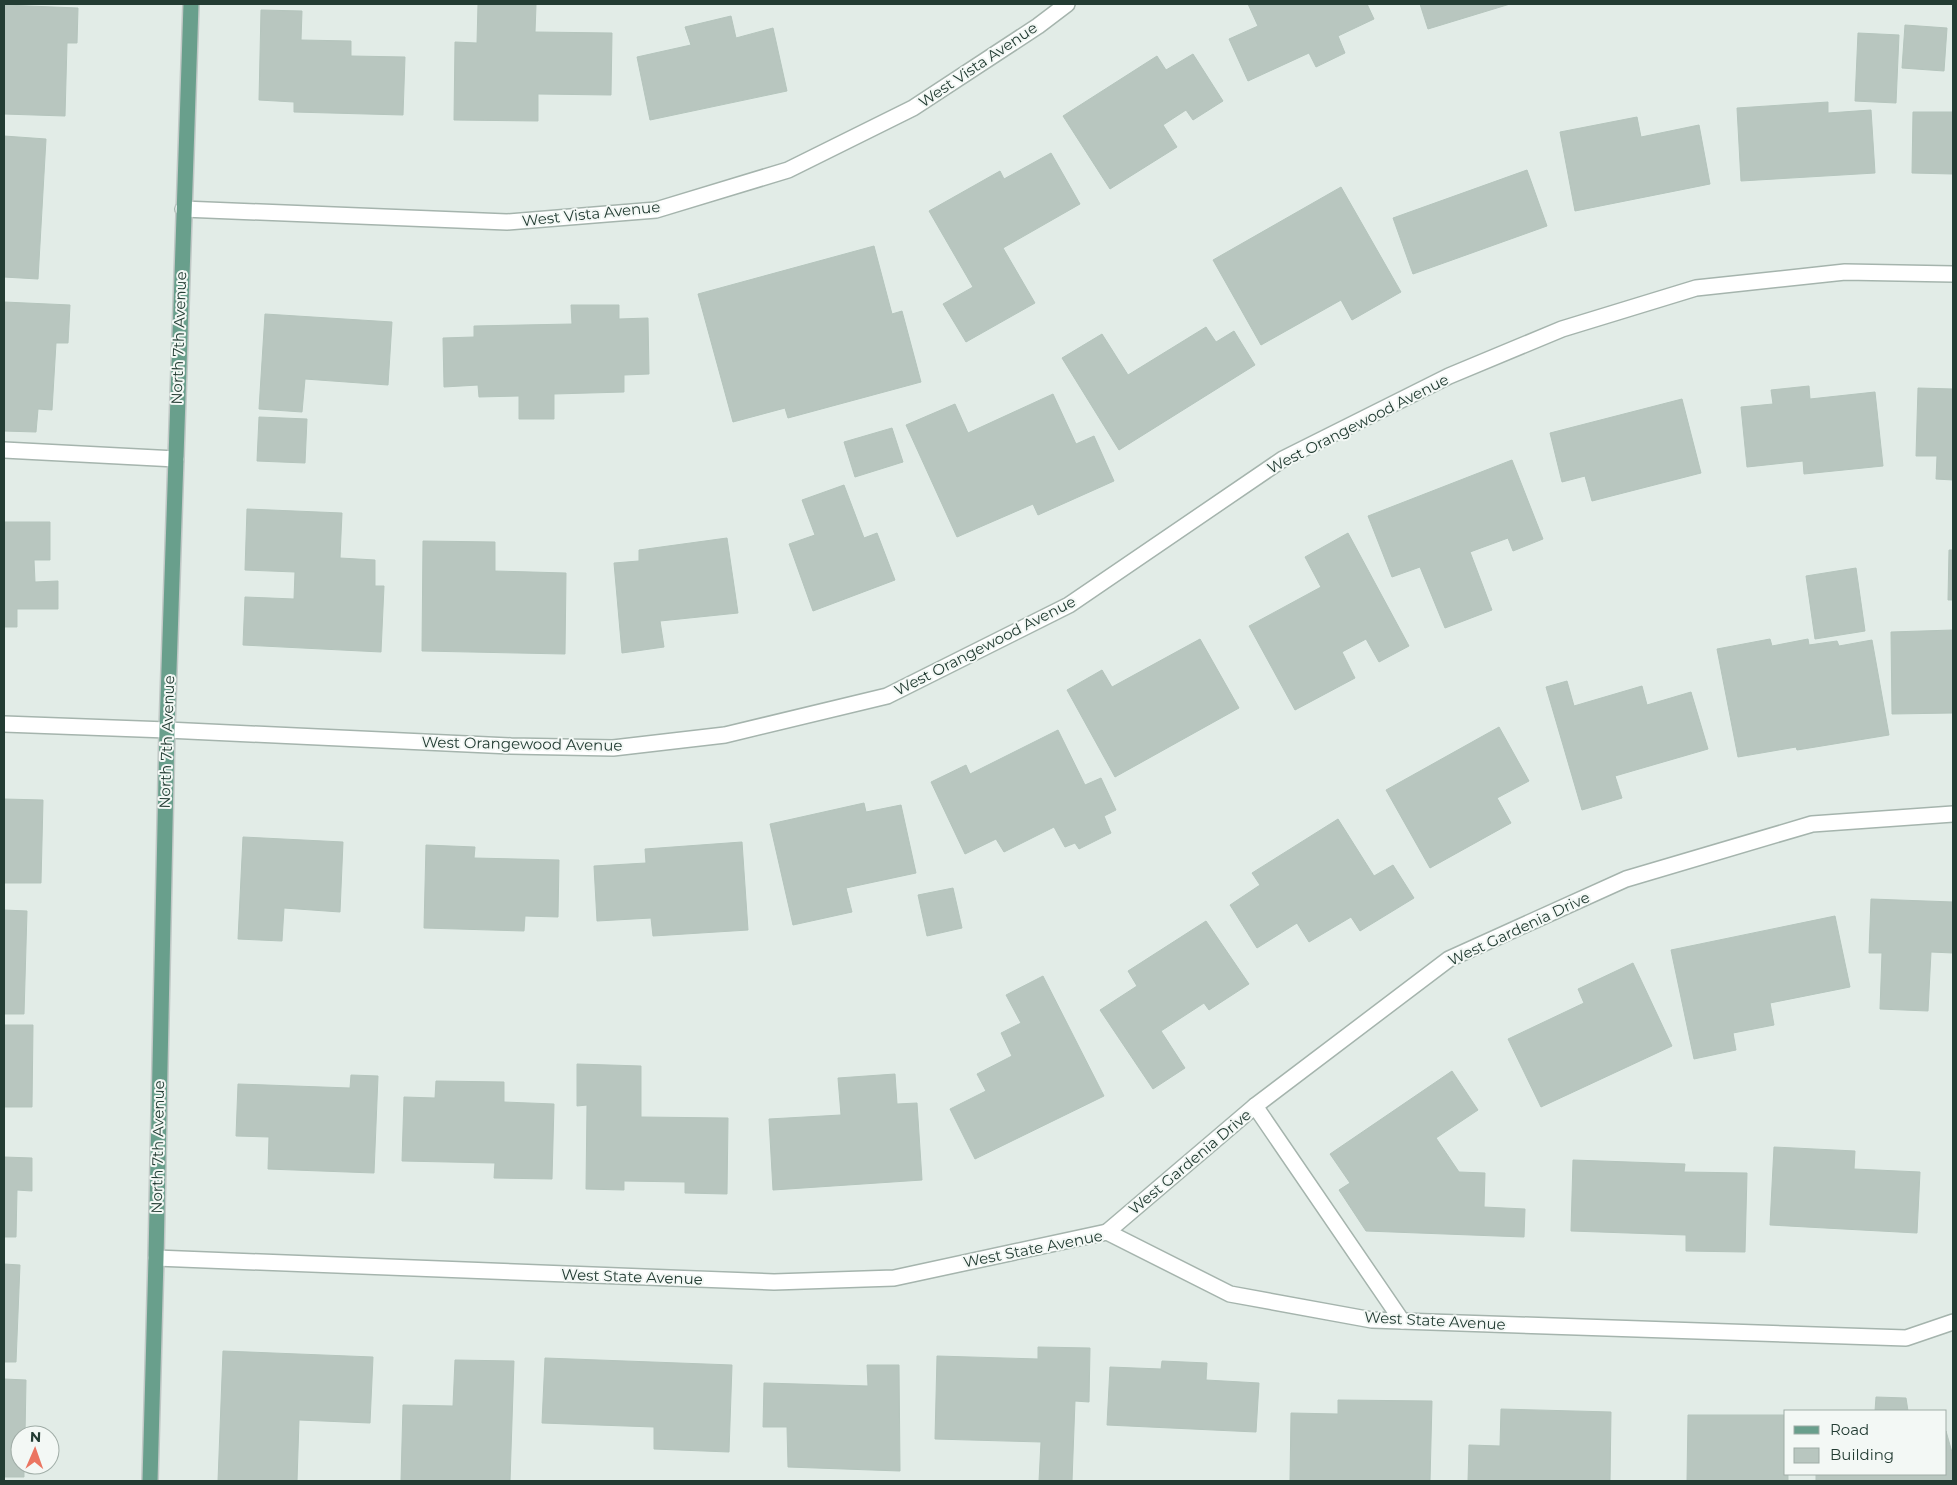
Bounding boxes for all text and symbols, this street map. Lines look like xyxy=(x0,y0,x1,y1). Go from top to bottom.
street label: West Vista Avenue xyxy=(915,18,1041,111)
street label: West Vista Avenue xyxy=(521,197,661,230)
street label: North 7th Avenue xyxy=(167,271,190,405)
street label: West Orangewood Avenue xyxy=(1264,369,1452,478)
street label: West Orangewood Avenue xyxy=(891,591,1079,700)
street label: North 7th Avenue xyxy=(155,675,178,809)
street label: West Orangewood Avenue xyxy=(421,732,623,755)
street label: West Gardenia Drive xyxy=(1445,887,1593,970)
street label: North 7th Avenue xyxy=(147,1080,168,1214)
street label: West Gardenia Drive xyxy=(1125,1105,1255,1218)
street label: West State Avenue xyxy=(962,1226,1104,1271)
street label: West State Avenue xyxy=(561,1265,703,1288)
street label: West State Avenue xyxy=(1364,1307,1506,1334)
legend xyxy=(1784,1410,1947,1475)
text: Road xyxy=(1830,1420,1869,1439)
north arrow xyxy=(10,1425,60,1475)
text: N xyxy=(29,1428,41,1446)
text: Building xyxy=(1830,1445,1894,1464)

